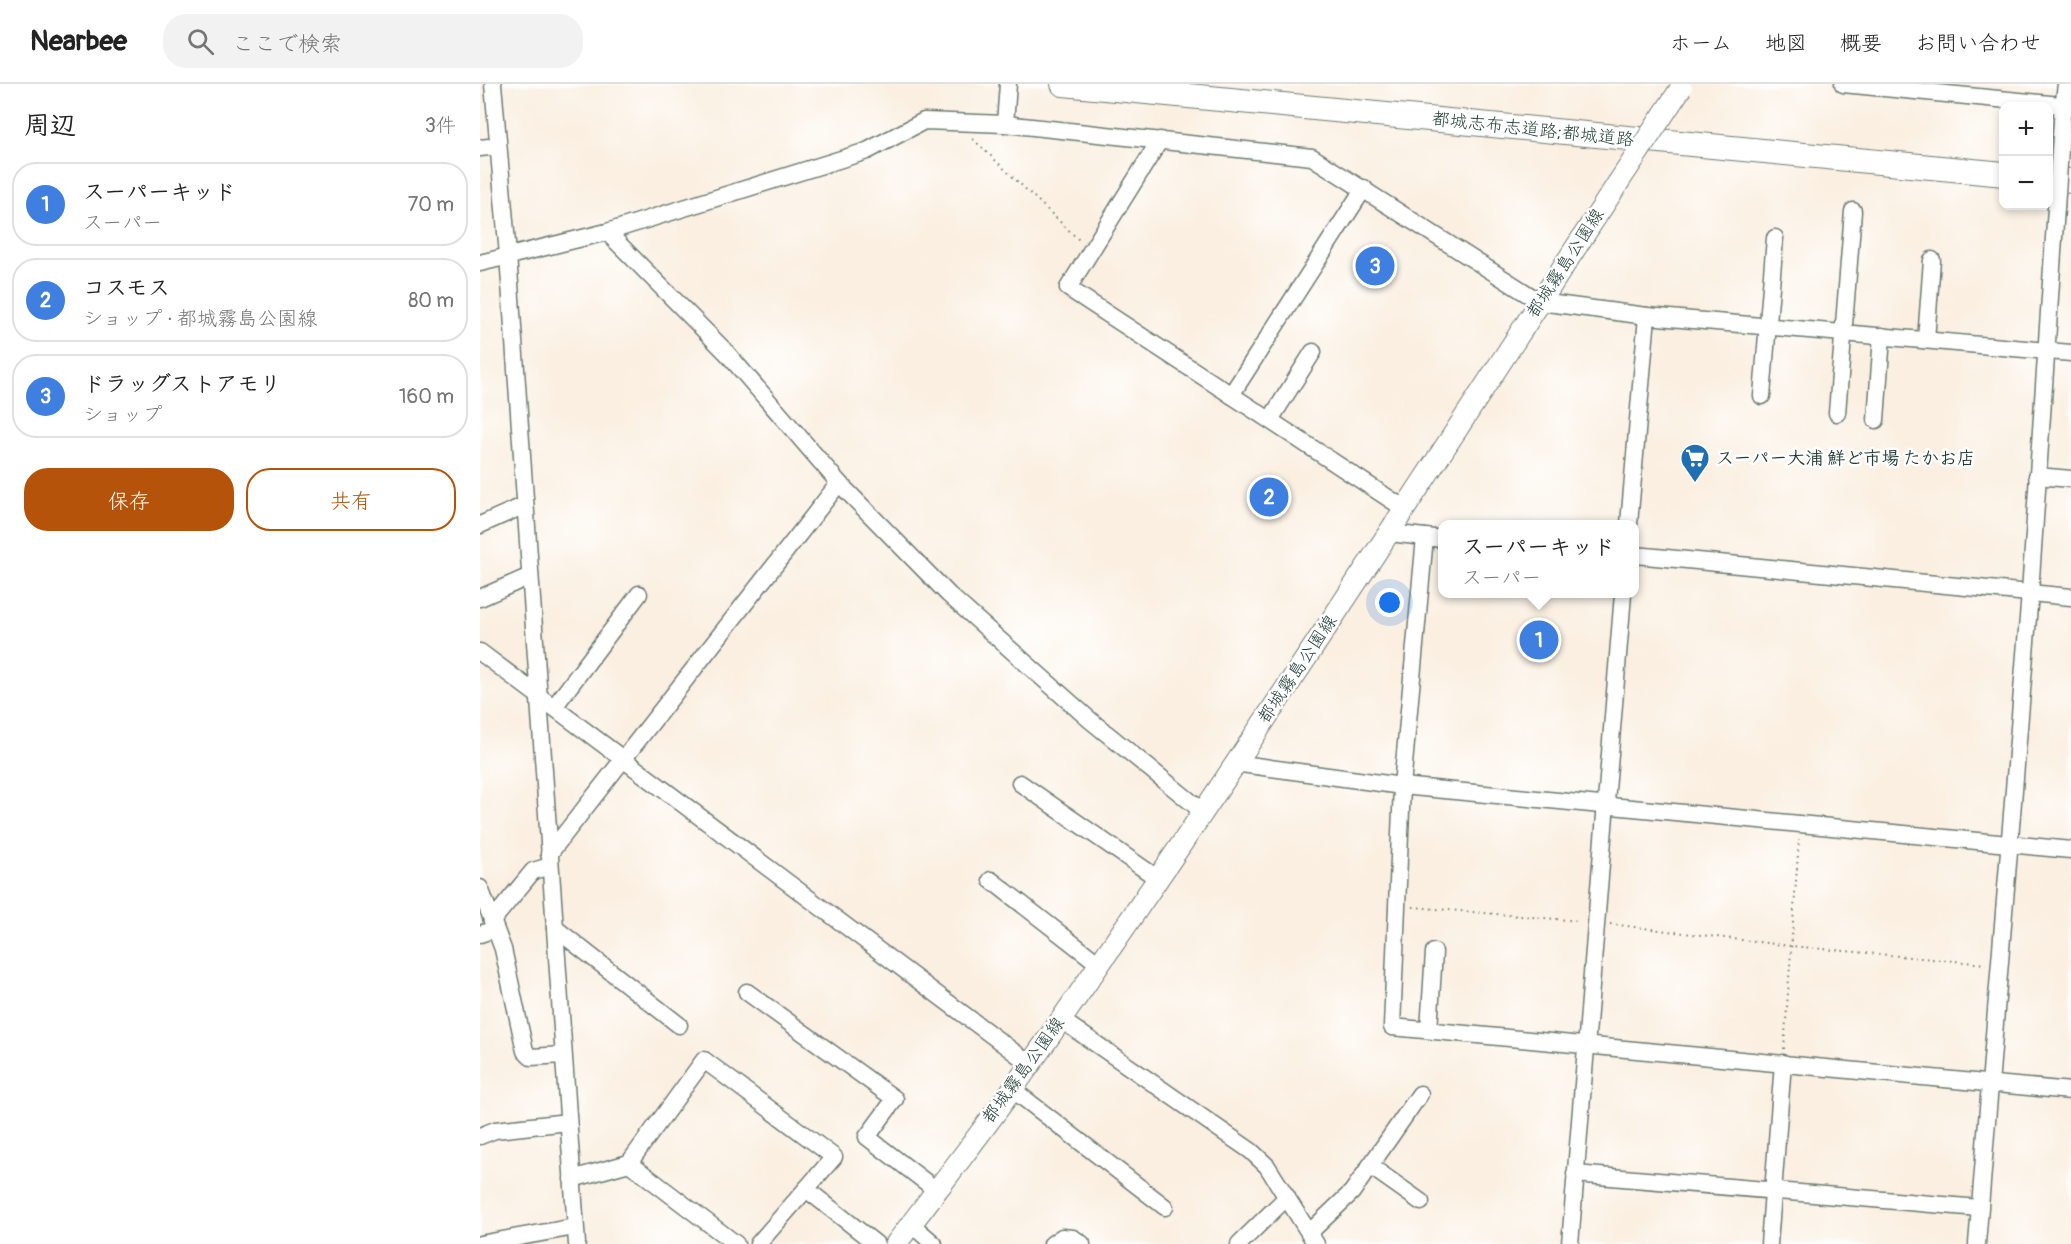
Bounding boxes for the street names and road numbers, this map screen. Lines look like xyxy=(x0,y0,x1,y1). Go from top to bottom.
street label: 都城志布志道路;都城道路 xyxy=(1431,107,1635,152)
street label: 都城霧島公園線 xyxy=(1521,204,1609,322)
street label: 都城霧島公園線 xyxy=(1253,611,1342,728)
street label: 都城霧島公園線 xyxy=(977,1013,1070,1128)

